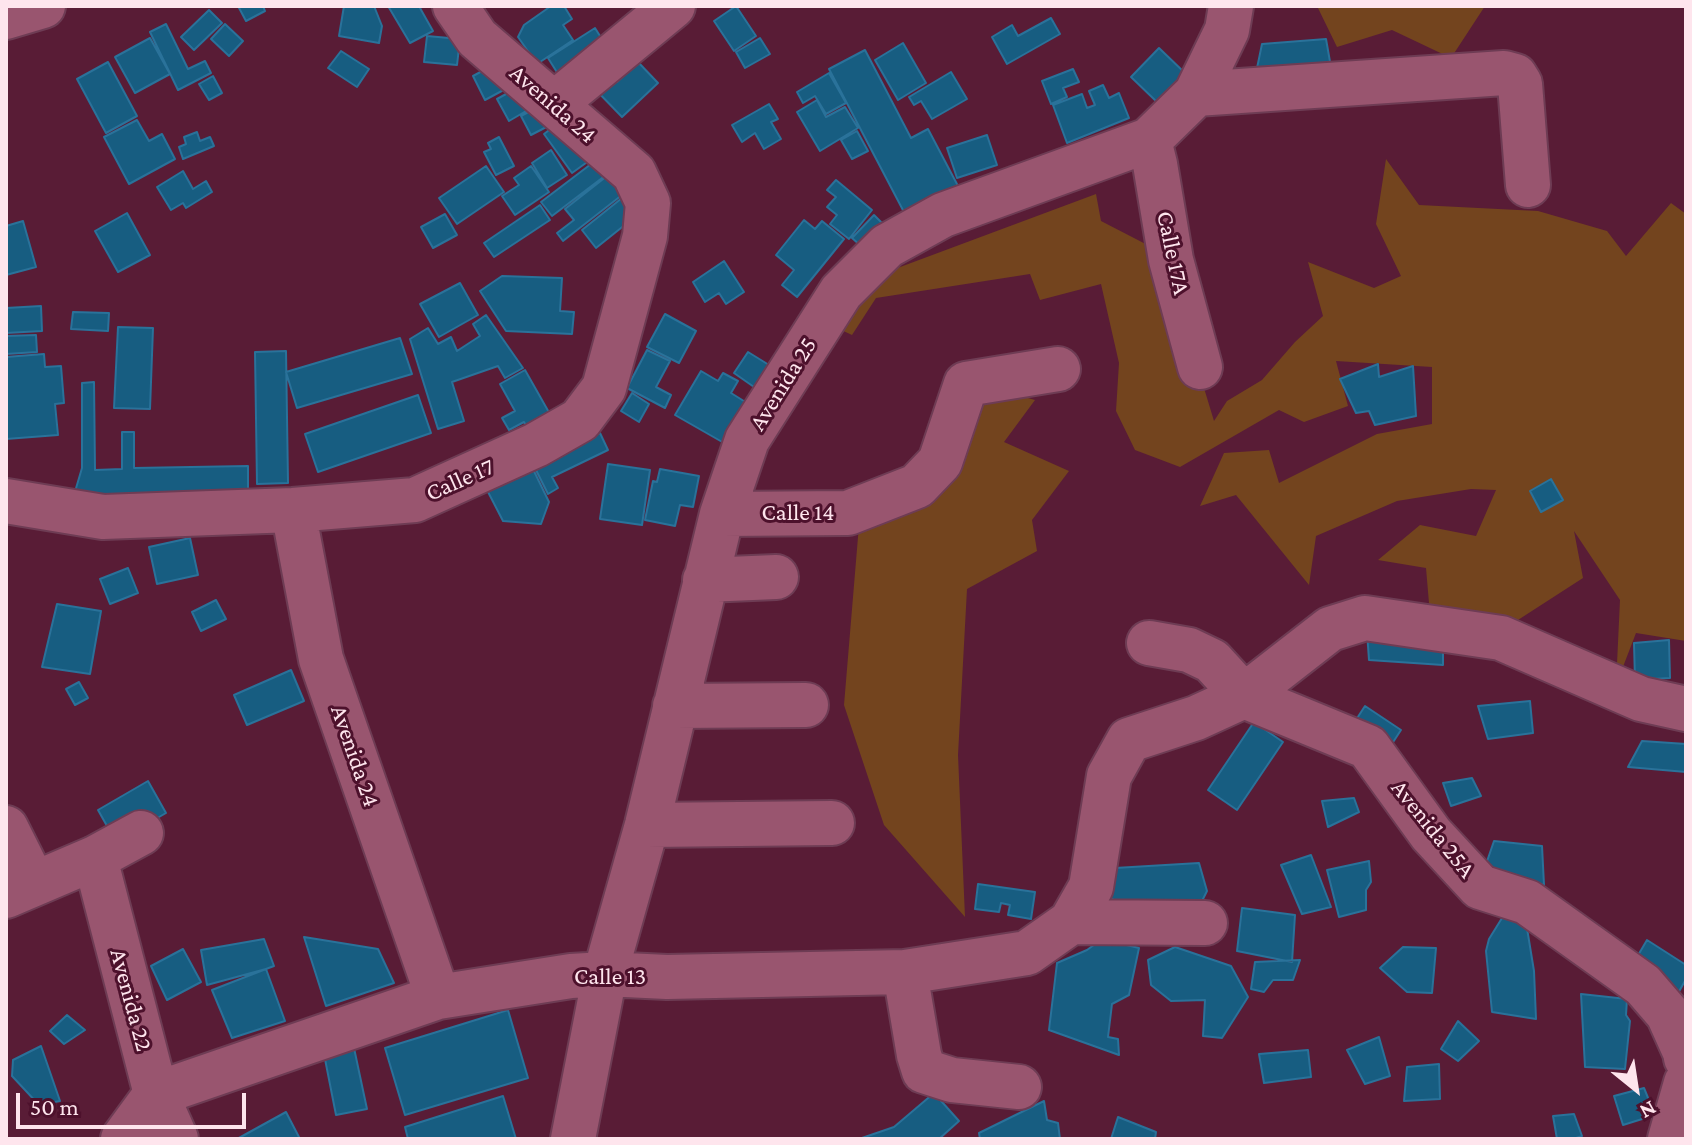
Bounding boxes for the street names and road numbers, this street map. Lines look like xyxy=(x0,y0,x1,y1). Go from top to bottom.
street label: Avenida 24 xyxy=(504,58,602,150)
street label: Calle 17A xyxy=(1150,209,1196,297)
street label: Avenida 25 xyxy=(743,332,823,436)
street label: Calle 17 xyxy=(421,452,499,508)
street label: Calle 14 xyxy=(761,499,835,527)
street label: Avenida 24 xyxy=(324,701,386,811)
street label: Avenida 25A xyxy=(1385,774,1481,884)
street label: Avenida 22 xyxy=(104,946,158,1054)
street label: Calle 13 xyxy=(574,963,646,991)

